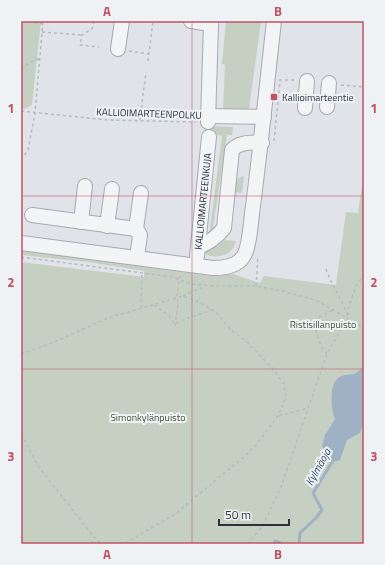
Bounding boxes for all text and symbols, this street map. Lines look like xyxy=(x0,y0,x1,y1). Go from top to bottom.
text: A xyxy=(103,1,111,21)
text: B xyxy=(274,1,282,21)
place label: Kallioimarteentie xyxy=(282,90,354,105)
marker: Kallioimarteentie xyxy=(269,92,279,102)
text: 1 xyxy=(7,98,15,118)
text: 1 xyxy=(370,98,378,118)
street label: KALLIOIMARTEENPOLKU xyxy=(96,104,202,123)
street label: KALLIOIMARTEENKUJA xyxy=(191,152,215,250)
text: 2 xyxy=(7,272,15,292)
text: 2 xyxy=(370,272,378,292)
park label: Ristisillanpuisto xyxy=(290,317,356,332)
park label: Simonkylänpuisto xyxy=(110,410,186,425)
water label: Kylmäoja xyxy=(301,445,335,488)
text: 3 xyxy=(7,446,15,466)
text: 3 xyxy=(370,446,378,466)
scale bar xyxy=(219,501,289,527)
text: 50 m xyxy=(225,505,251,524)
text: A xyxy=(103,544,111,564)
text: B xyxy=(274,544,282,564)

